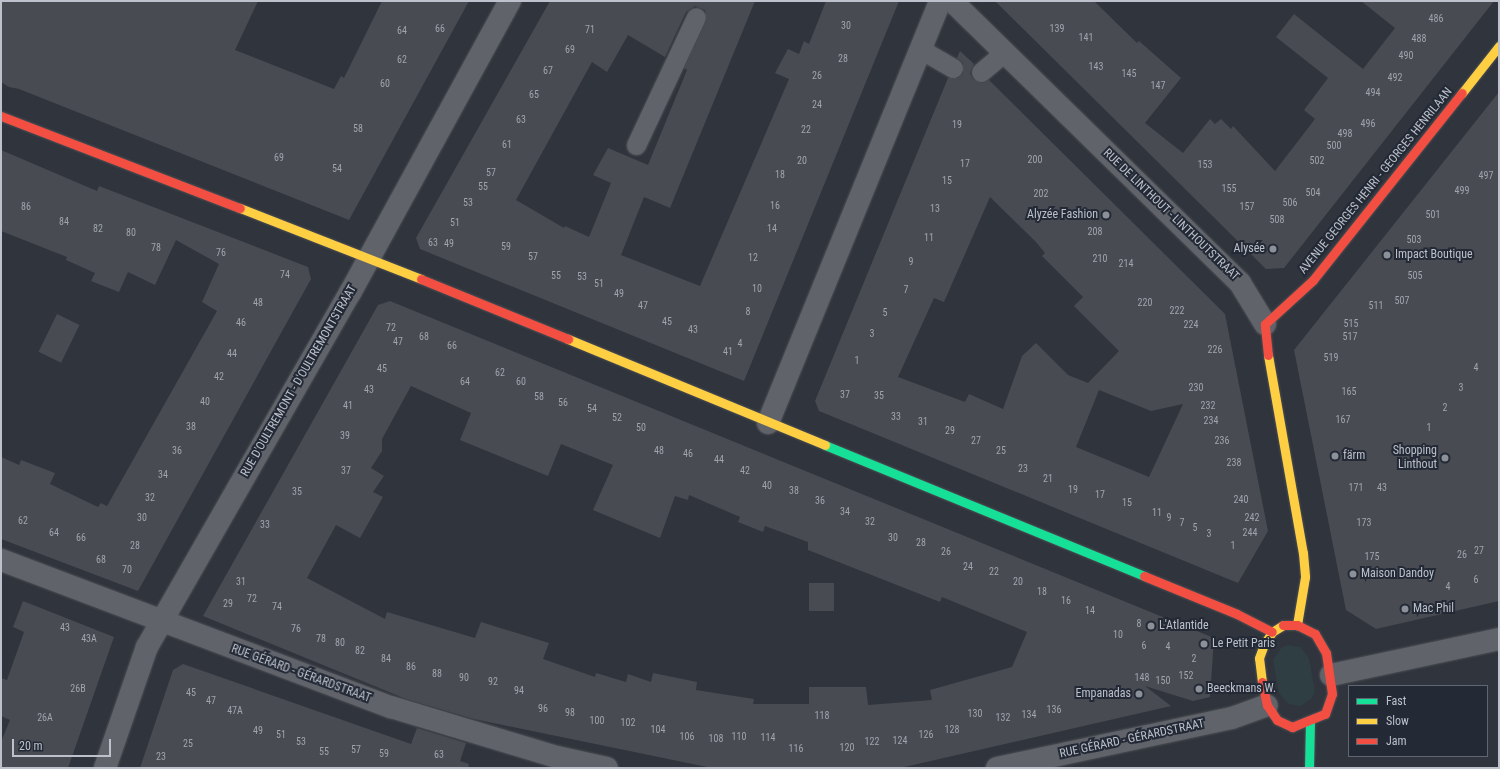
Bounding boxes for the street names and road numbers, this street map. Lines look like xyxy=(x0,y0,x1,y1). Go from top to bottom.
street label: AVENUE GEORGES HENRI - GEORGES HENRILAAN xyxy=(1296,85,1456,277)
street label: RUE DE LINTHOUT - LINTHOUTSTRAAT xyxy=(1100,146,1242,284)
street label: RUE D'OULTREMONT - D'OULTREMONTSTRAAT xyxy=(238,283,360,479)
street label: RUE GÉRARD - GÉRARDSTRAAT xyxy=(229,642,373,706)
street label: RUE GÉRARD - GÉRARDSTRAAT xyxy=(1058,717,1206,761)

